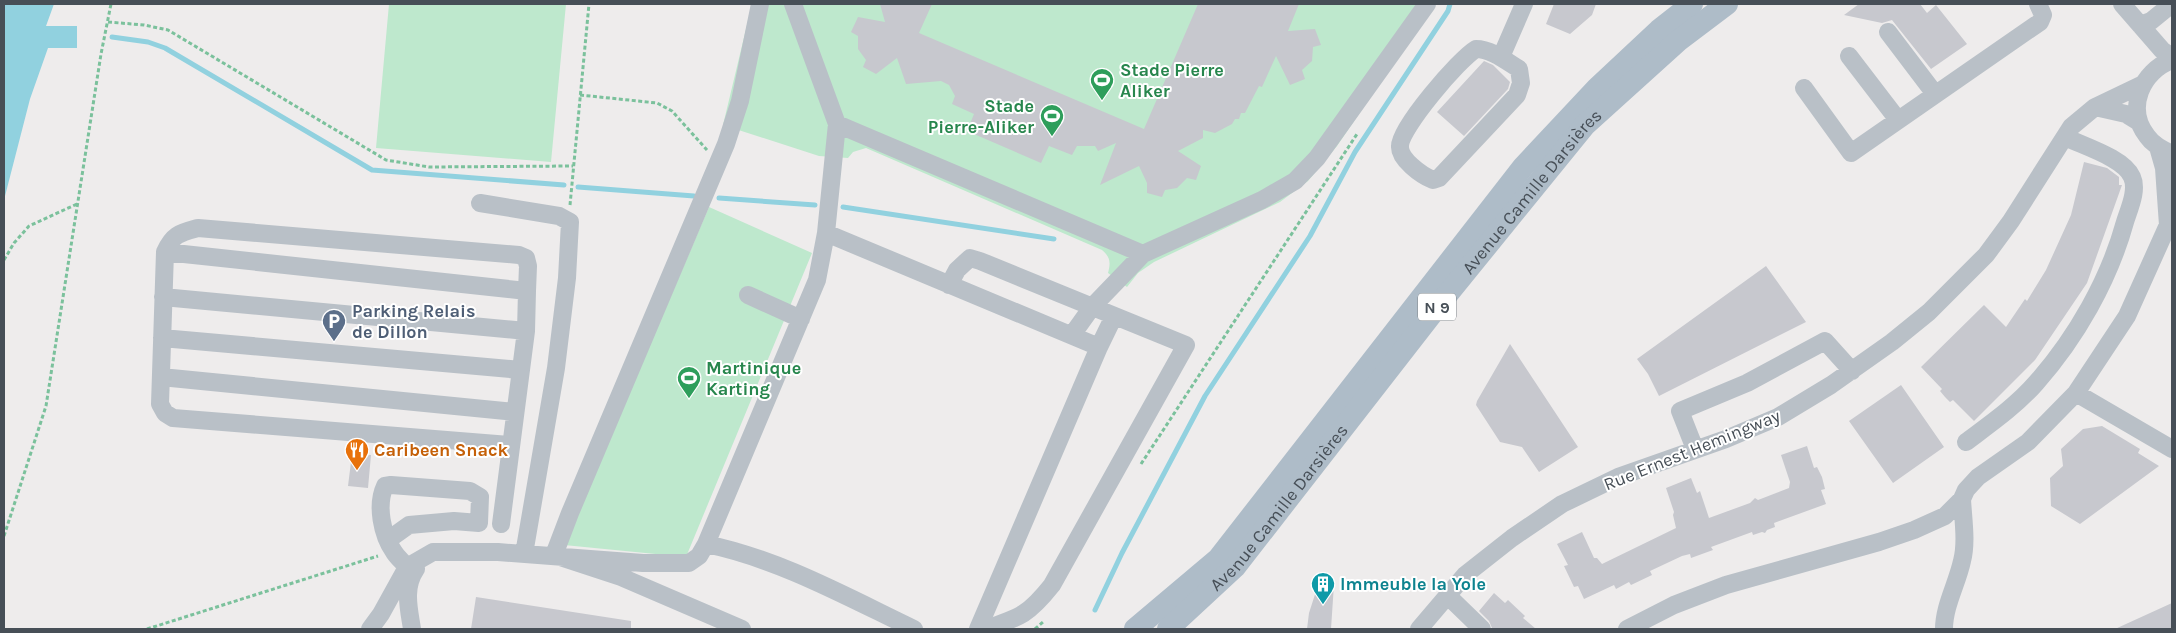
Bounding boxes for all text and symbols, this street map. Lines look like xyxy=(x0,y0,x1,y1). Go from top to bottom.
place label: Stade Pierre Aliker xyxy=(1120,59,1224,102)
sports icon: Stade Pierre Aliker xyxy=(1089,67,1115,101)
place label: Stade Pierre-Aliker xyxy=(928,95,1034,138)
sports icon: Stade Pierre-Aliker xyxy=(1039,103,1065,137)
street label: Avenue Camille Darsières xyxy=(1457,104,1606,279)
road number: N 9 xyxy=(1418,294,1456,320)
place label: Parking Relais de Dillon xyxy=(352,300,475,343)
parking icon: Parking Relais de Dillon xyxy=(321,308,347,342)
place label: Martinique Karting xyxy=(706,357,801,400)
sports icon: Martinique Karting xyxy=(676,365,702,399)
street label: Rue Ernest Hemingway xyxy=(1600,404,1784,496)
street label: Avenue Camille Darsières xyxy=(1205,420,1353,596)
restaurant icon: Caribeen Snack xyxy=(344,437,370,471)
place label: Caribeen Snack xyxy=(374,439,509,461)
building icon: Immeuble la Yole xyxy=(1310,571,1336,605)
place label: Immeuble la Yole xyxy=(1340,573,1486,595)

